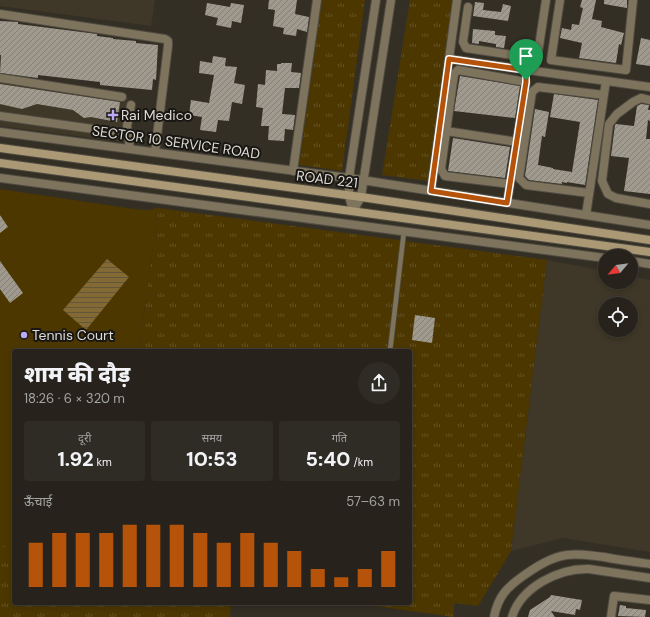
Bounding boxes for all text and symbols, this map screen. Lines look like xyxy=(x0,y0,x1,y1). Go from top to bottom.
pin xyxy=(509,39,543,80)
icon: arrive xyxy=(515,45,537,67)
place label: Rai Medico xyxy=(121,106,192,124)
marker: Rai Medico xyxy=(108,110,118,120)
street label: SECTOR 10 SERVICE ROAD xyxy=(91,121,261,163)
street label: ROAD 221 xyxy=(295,166,359,192)
north arrow xyxy=(598,249,638,289)
map controls xyxy=(598,249,638,337)
button: locate xyxy=(598,297,638,337)
place label: Tennis Court xyxy=(32,326,114,344)
marker: Tennis Court xyxy=(19,330,29,340)
text: शाम की दौड़ xyxy=(24,360,130,389)
button: share xyxy=(358,362,400,404)
text: 18:26 · 6 × 320 m xyxy=(24,390,125,407)
text: दूरी xyxy=(78,431,91,445)
text: समय xyxy=(202,431,222,445)
text: गति xyxy=(332,431,347,445)
text: 1.92 xyxy=(57,446,94,472)
text: 10:53 xyxy=(186,446,238,472)
text: 5:40 xyxy=(306,446,350,472)
text: km xyxy=(94,455,112,469)
text: /km xyxy=(350,455,373,469)
text: ऊँचाई xyxy=(24,493,52,510)
text: 57–63 m xyxy=(346,493,400,510)

